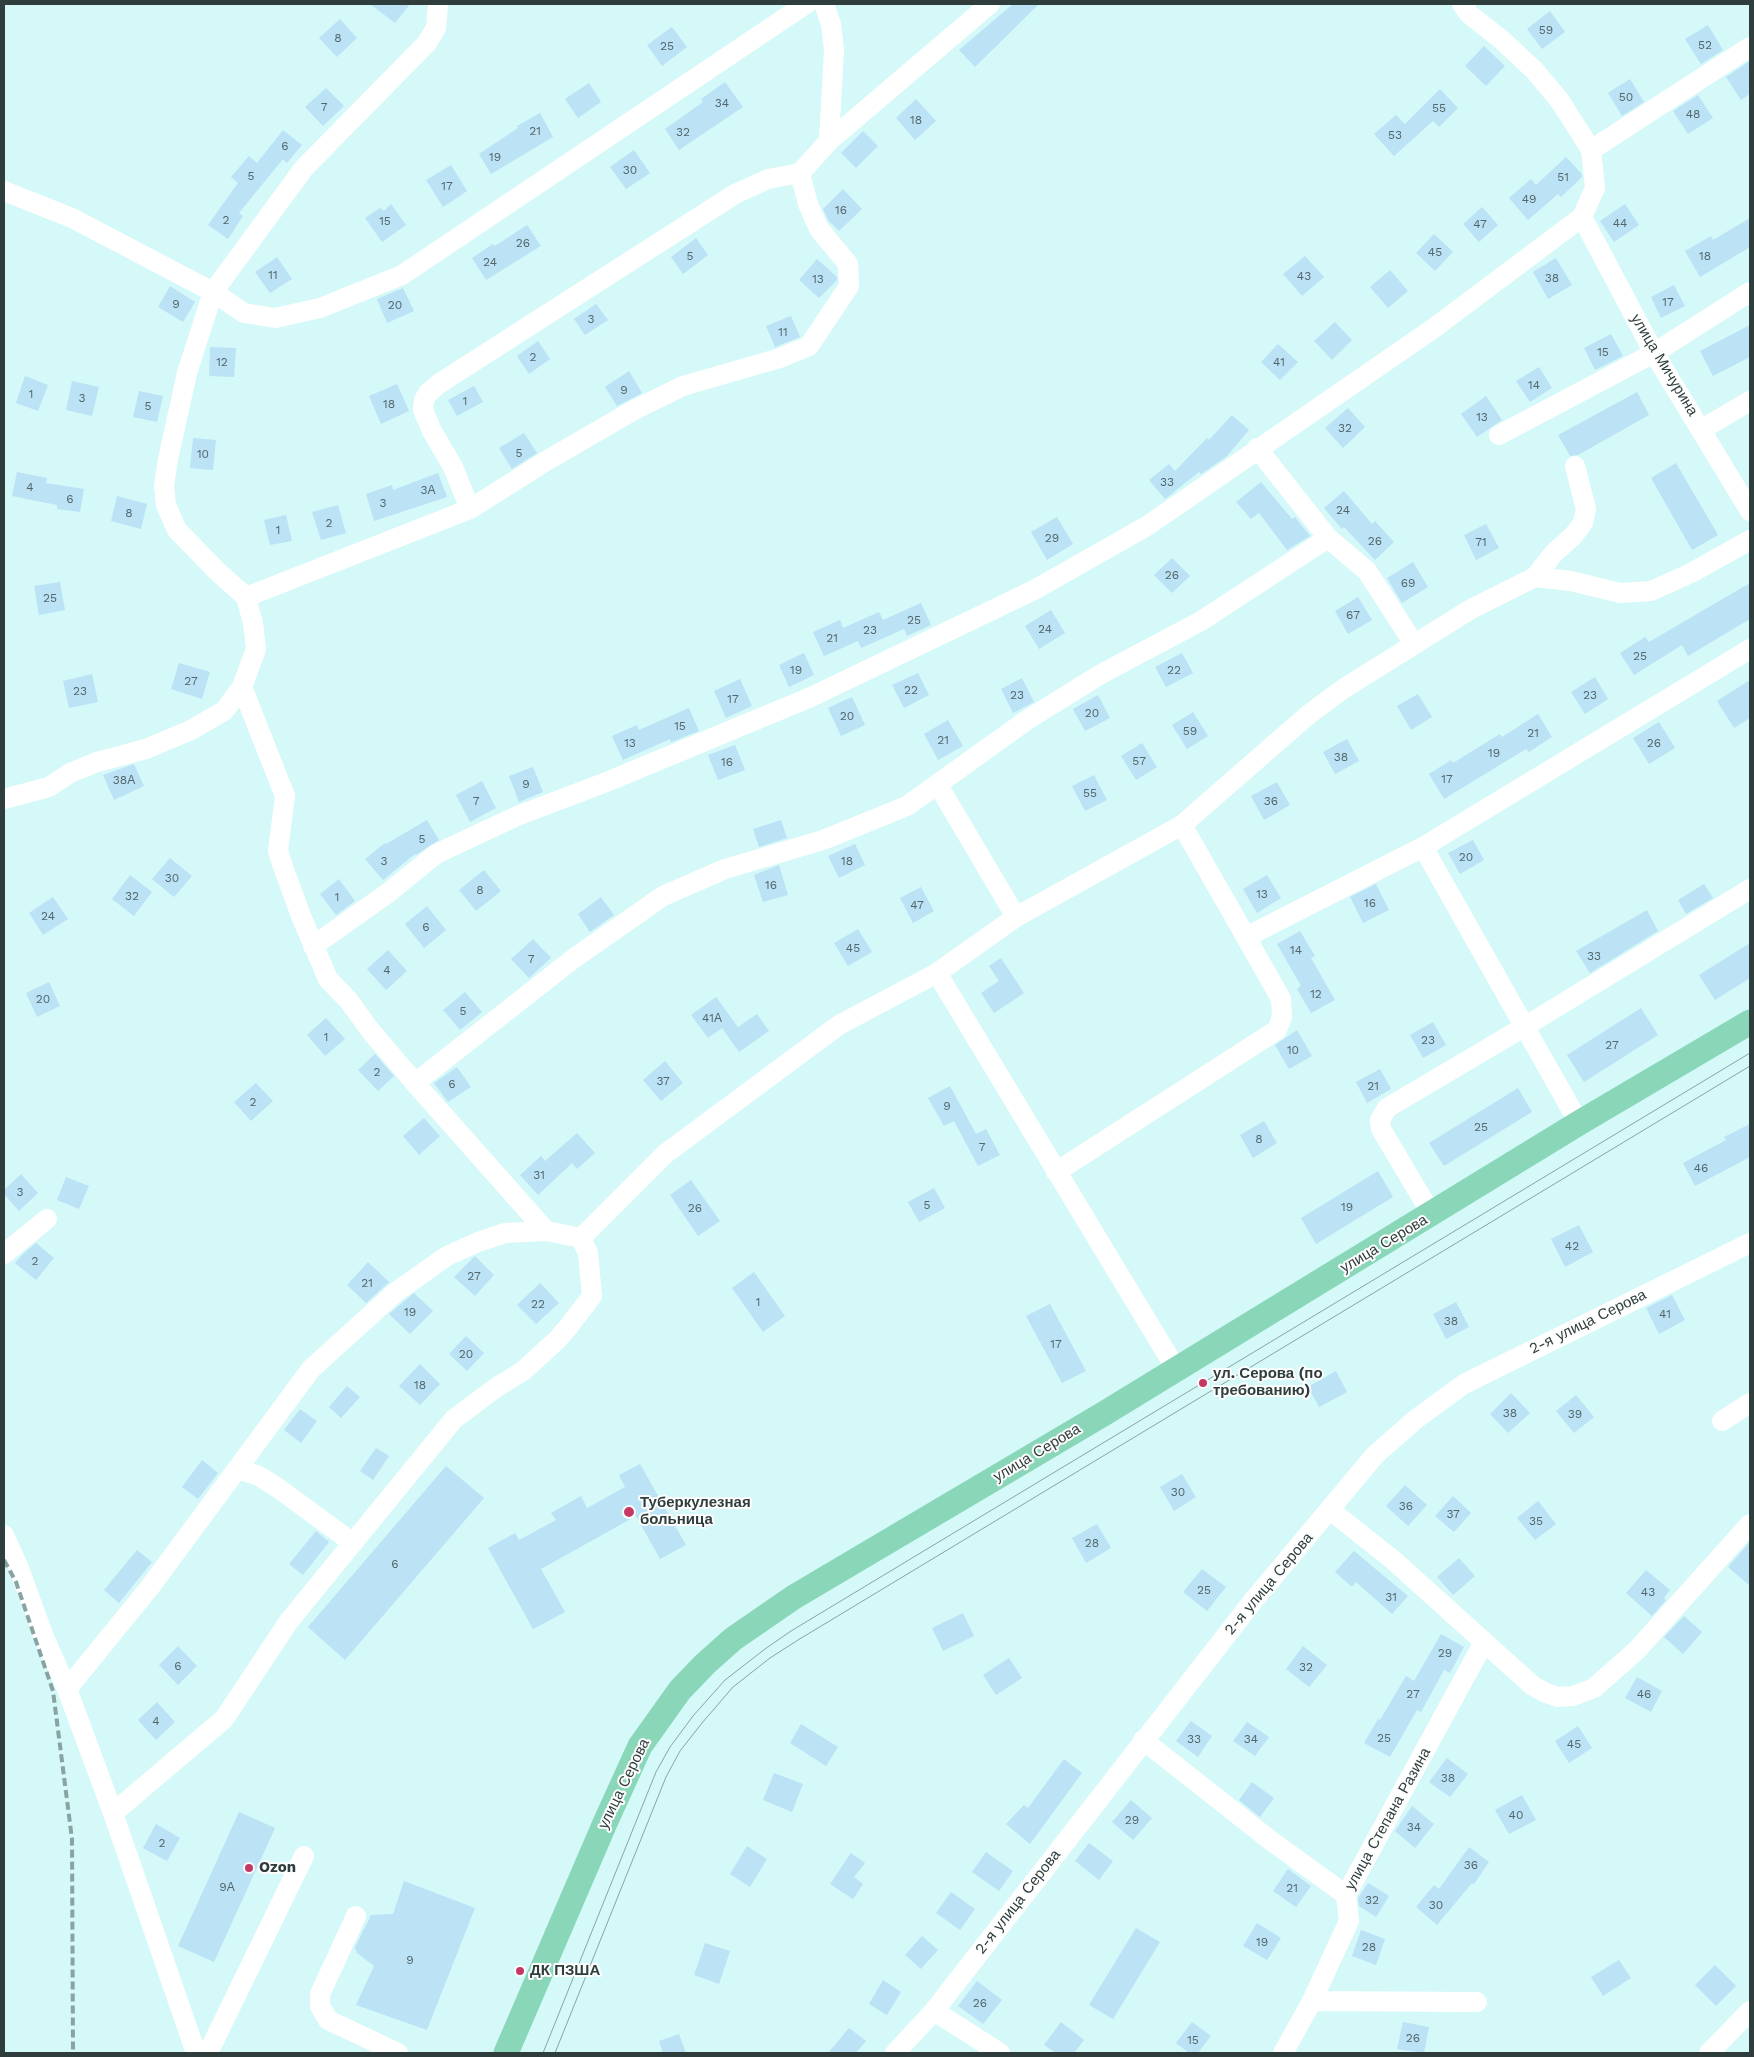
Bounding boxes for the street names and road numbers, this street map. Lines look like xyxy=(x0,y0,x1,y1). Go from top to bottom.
street label: улица Мичурина xyxy=(1626,311,1702,419)
street label: улица Серова xyxy=(1337,1211,1431,1277)
street label: 2-я улица Серова xyxy=(1527,1286,1649,1358)
street label: улица Серова xyxy=(990,1420,1084,1486)
street label: 2-я улица Серова xyxy=(1221,1529,1317,1639)
street label: улица Серова xyxy=(594,1736,654,1832)
street label: улица Степана Разина xyxy=(1341,1745,1435,1893)
street label: 2-я улица Серова xyxy=(972,1846,1064,1958)

